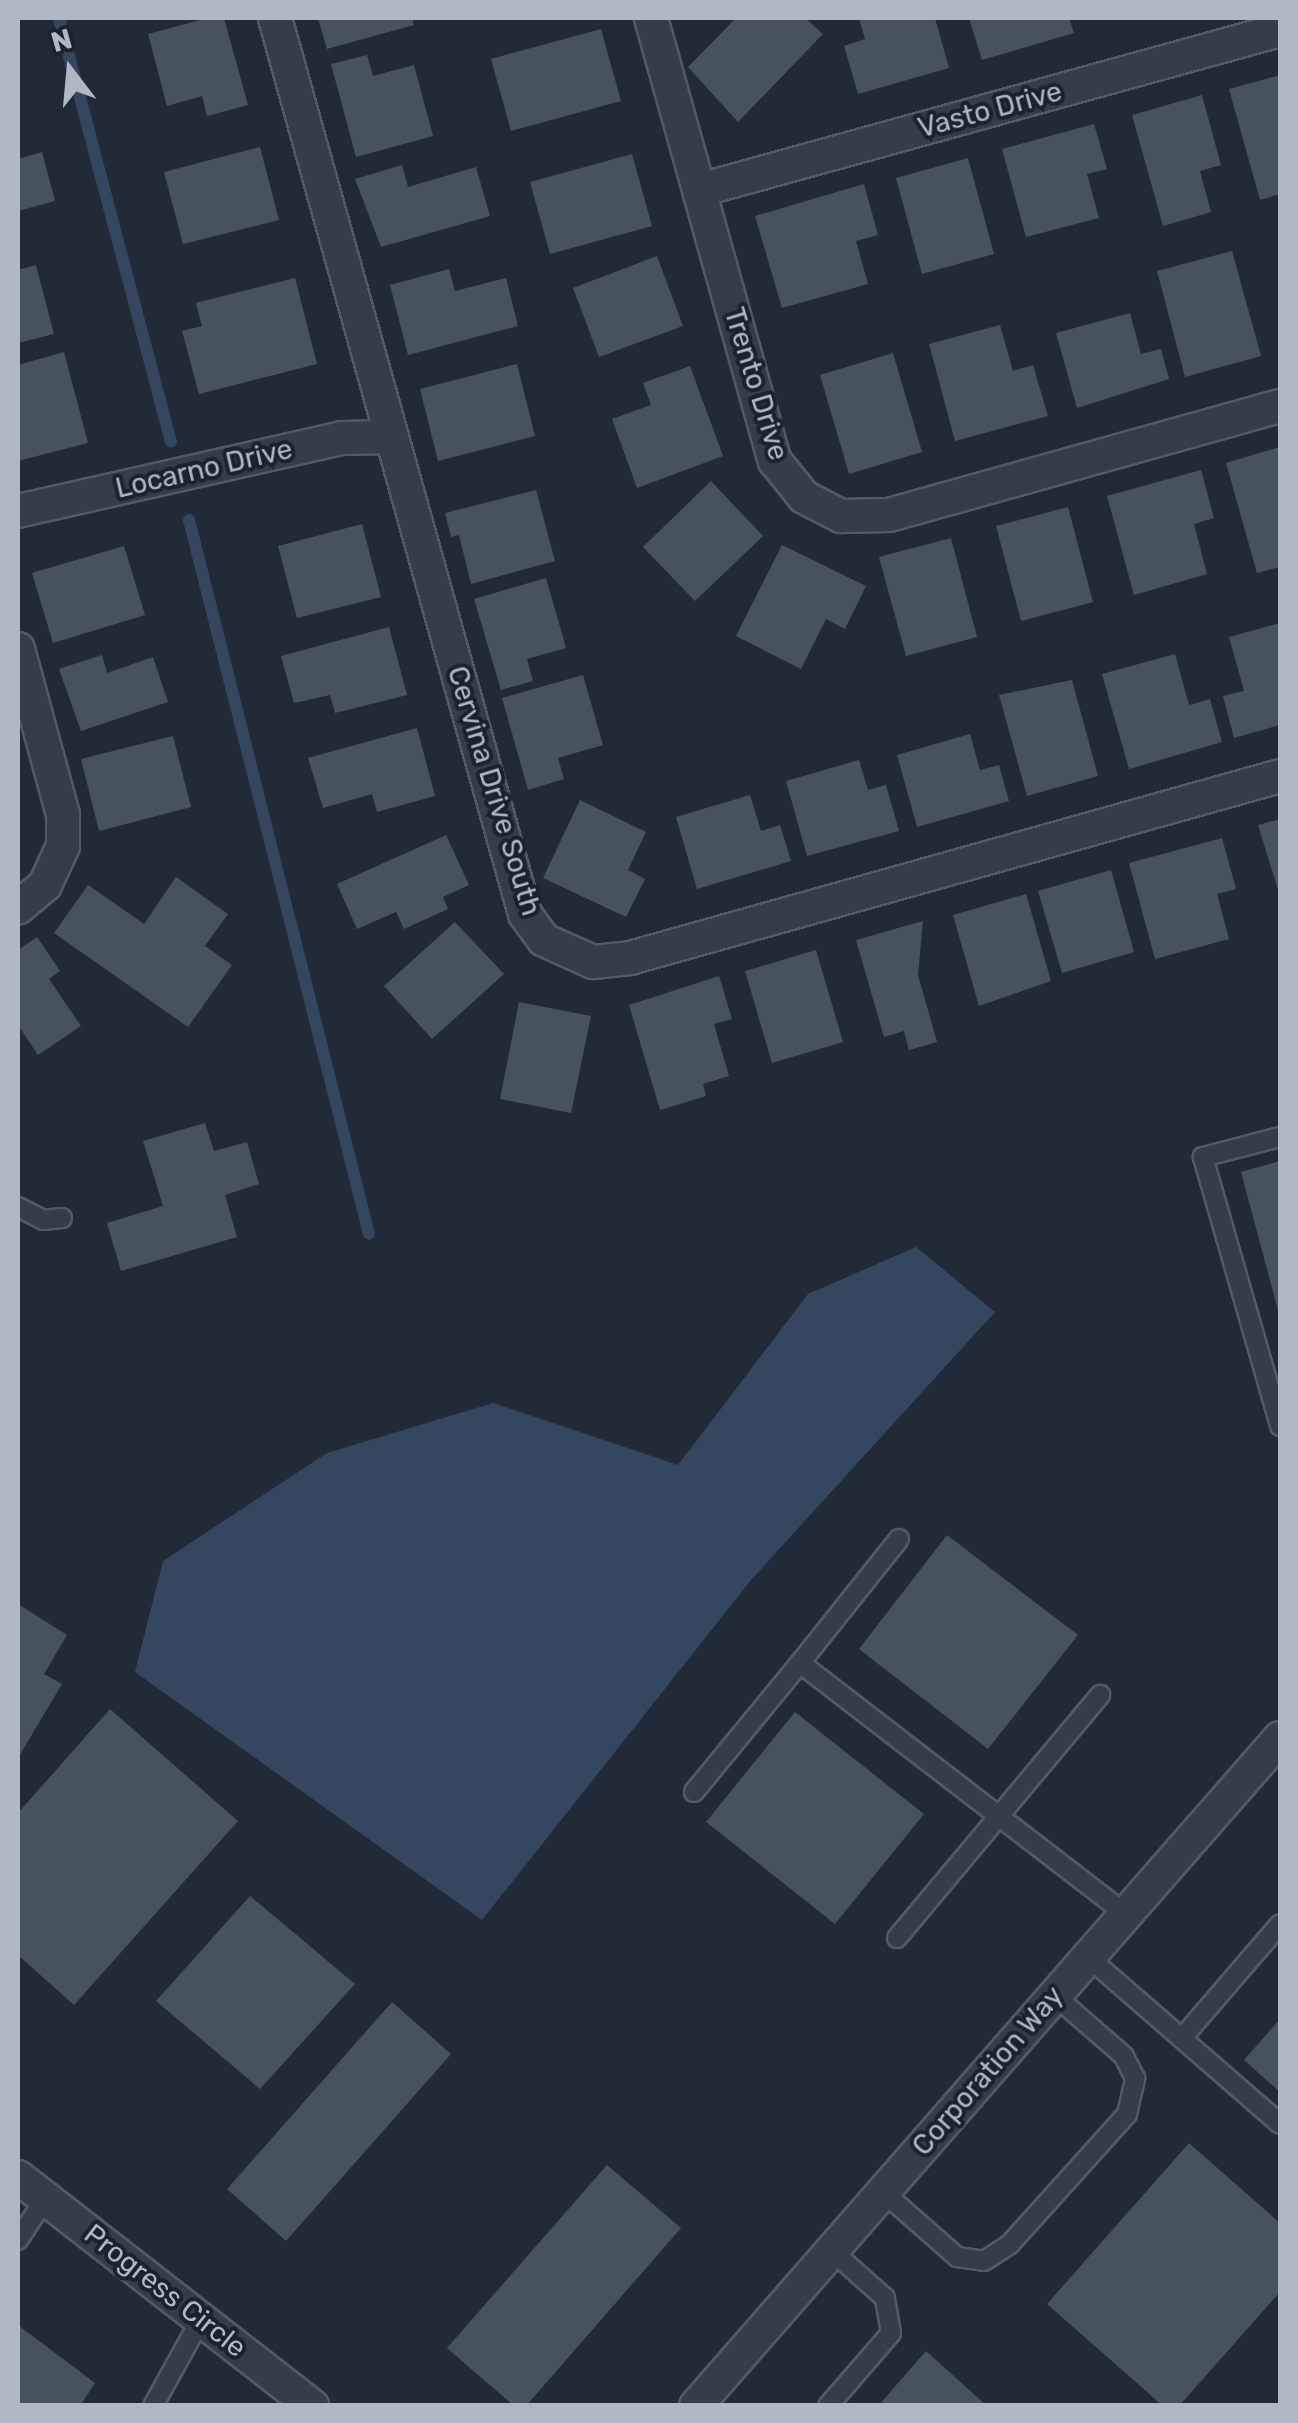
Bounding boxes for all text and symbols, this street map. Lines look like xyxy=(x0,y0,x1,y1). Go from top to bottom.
north arrow xyxy=(20,20,120,120)
text: N xyxy=(47,22,76,59)
street label: Vasto Drive xyxy=(914,75,1066,145)
street label: Trento Drive xyxy=(717,304,795,464)
street label: Locarno Drive xyxy=(112,432,296,506)
street label: Cervina Drive South xyxy=(440,662,548,920)
street label: Corporation Way xyxy=(905,1979,1071,2163)
street label: Progress Circle xyxy=(77,2217,253,2365)

